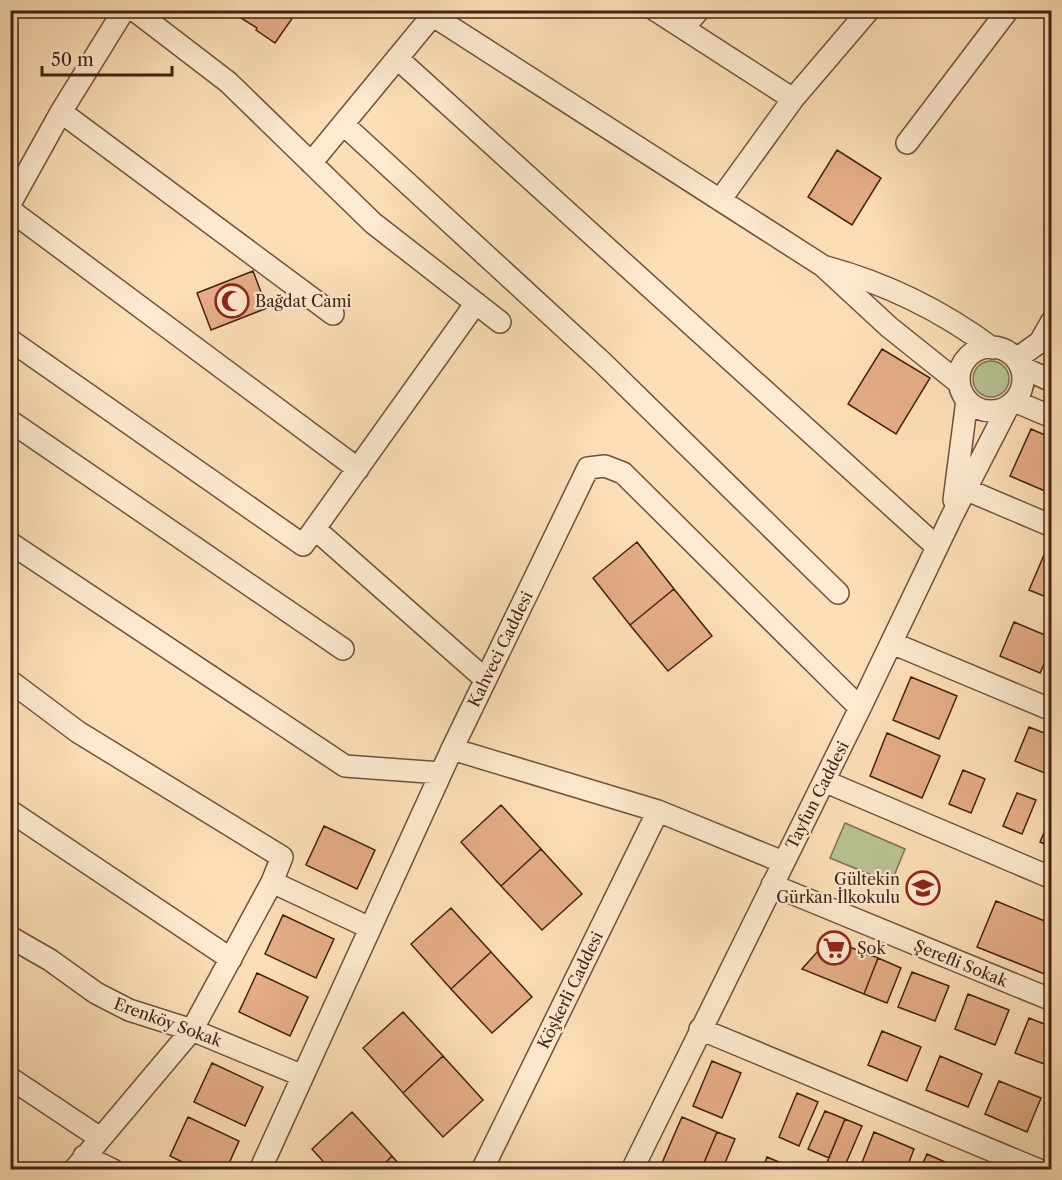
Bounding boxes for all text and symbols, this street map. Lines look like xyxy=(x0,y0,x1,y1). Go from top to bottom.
scale bar xyxy=(42,39,172,77)
text: 50 m xyxy=(51,49,94,71)
mosque icon: Bağdat Cami xyxy=(214,283,250,319)
place label: Bağdat Cami xyxy=(255,291,352,311)
street label: Kahveci Caddesi xyxy=(463,588,537,710)
street label: Tayfun Caddesi xyxy=(781,738,853,852)
place label: Gültekin Gürkan İlkokulu xyxy=(776,869,900,907)
school or university icon: Gültekin Gürkan İlkokulu xyxy=(905,870,941,906)
street label: Köşkerli Caddesi xyxy=(533,928,607,1052)
supermarket icon: Şok xyxy=(816,930,852,966)
street label: Şerefli Sokak xyxy=(911,935,1011,991)
place label: Şok xyxy=(857,938,886,958)
street label: Erenköy Sokak xyxy=(111,993,225,1051)

